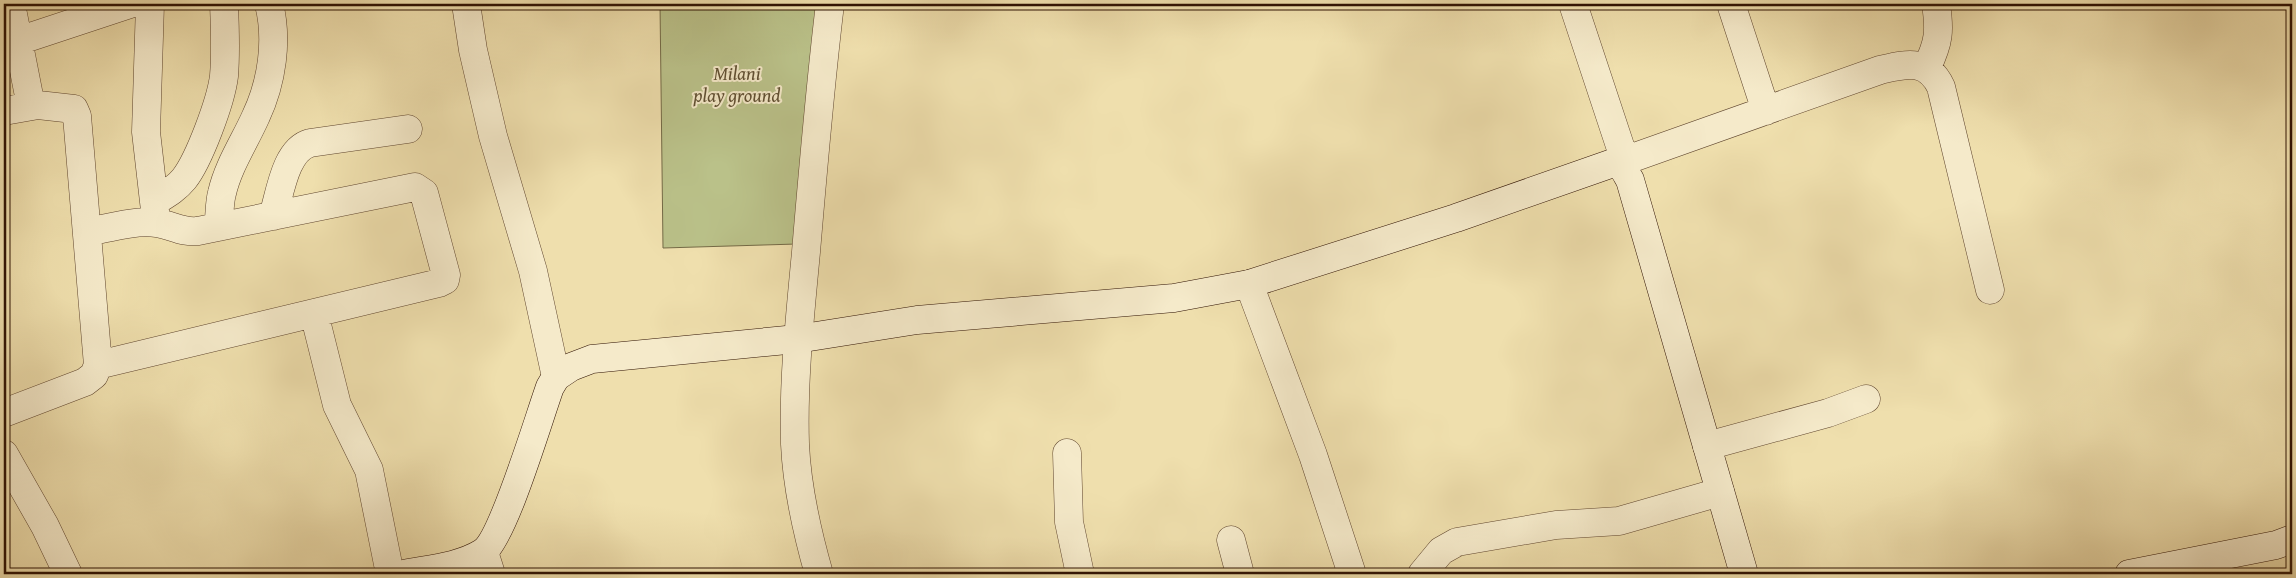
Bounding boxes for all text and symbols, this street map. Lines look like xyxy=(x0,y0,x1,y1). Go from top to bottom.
park label: Milani play ground xyxy=(692,59,781,109)

